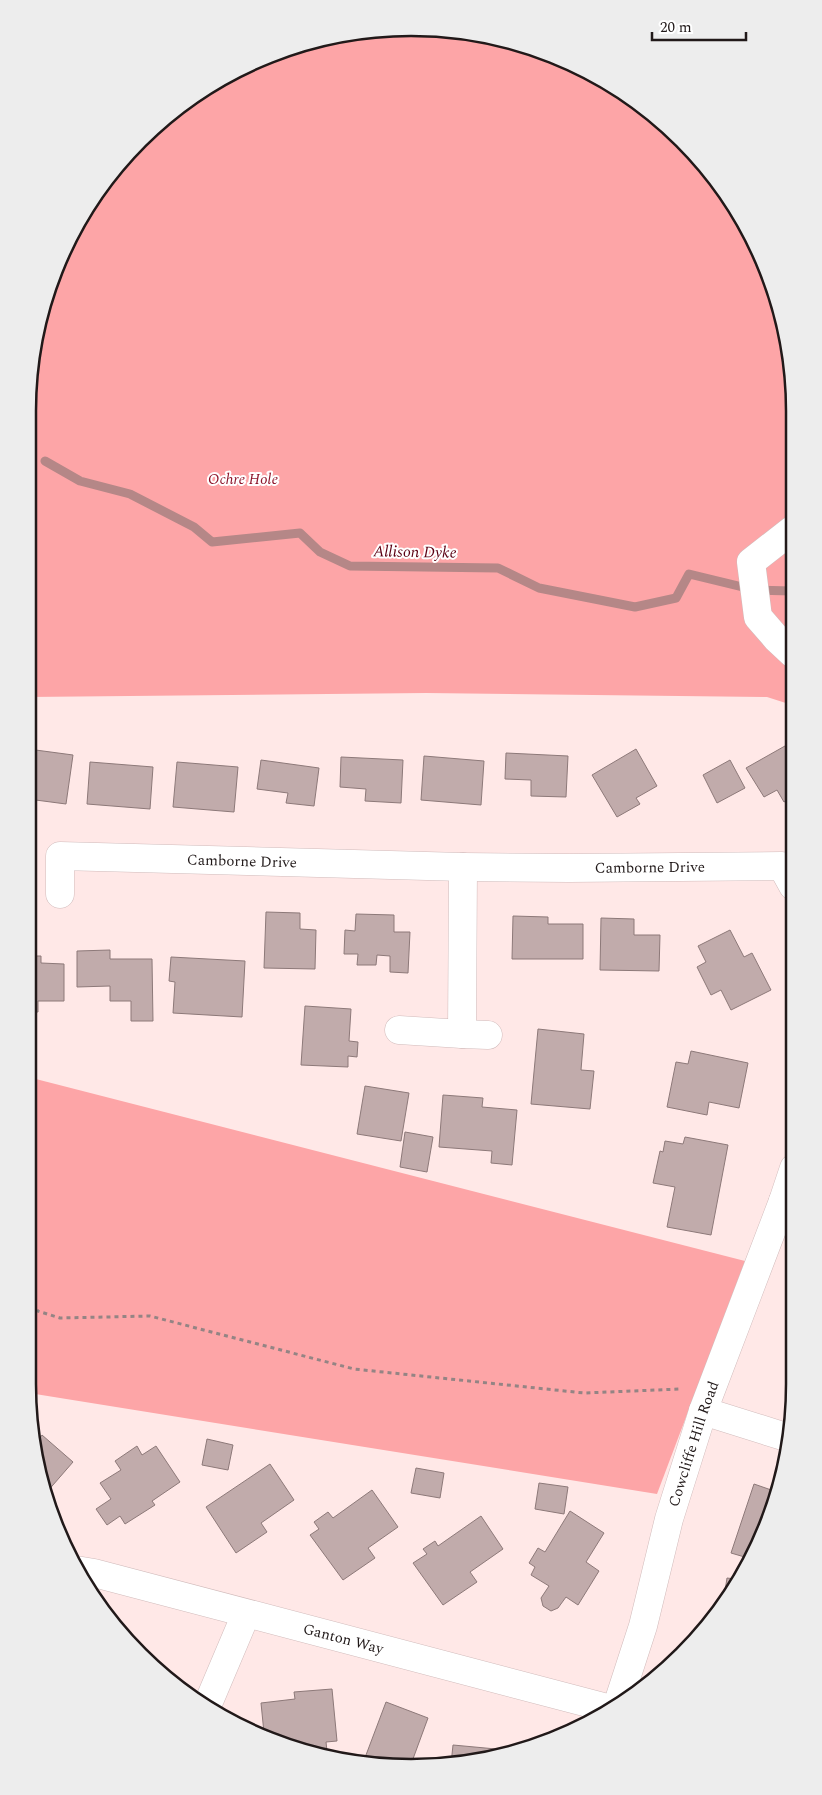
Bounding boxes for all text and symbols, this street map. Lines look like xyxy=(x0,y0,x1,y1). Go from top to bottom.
scale bar xyxy=(652,10,746,42)
text: 20 m xyxy=(660,16,692,39)
park label: Ochre Hole xyxy=(208,468,278,491)
water label: Allison Dyke xyxy=(372,539,457,565)
street label: Camborne Drive xyxy=(187,848,297,874)
street label: Camborne Drive xyxy=(595,855,705,879)
street label: Cowcliffe Hill Road xyxy=(662,1378,725,1510)
street label: Ganton Way xyxy=(300,1617,387,1660)

